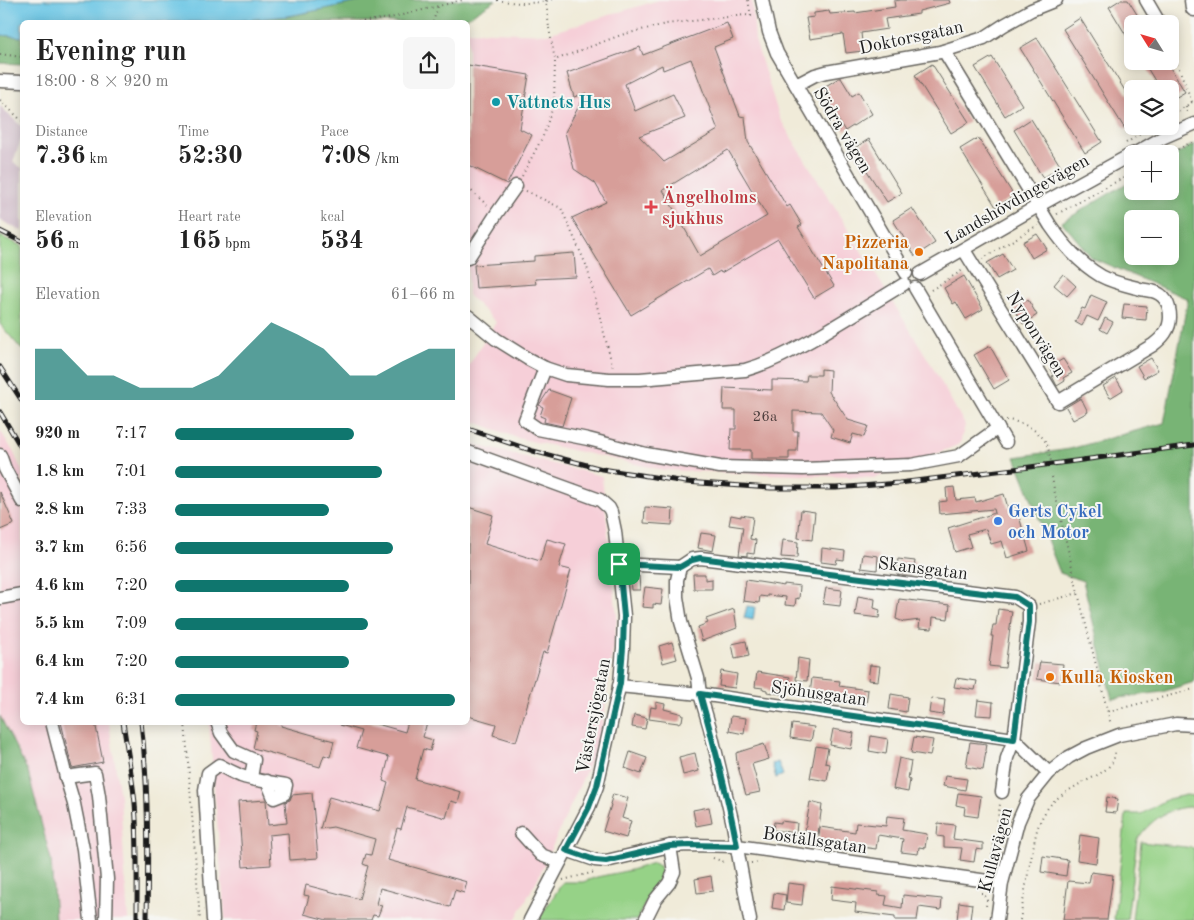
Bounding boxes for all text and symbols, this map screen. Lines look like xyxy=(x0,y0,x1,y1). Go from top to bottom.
north arrow xyxy=(1124,15,1179,70)
map controls xyxy=(1124,15,1179,265)
street label: Doktorsgatan xyxy=(857,18,965,58)
button: share xyxy=(403,37,455,89)
text: Evening run xyxy=(35,39,187,67)
text: 18:00 · 8 × 920 m xyxy=(35,74,168,90)
button: layers xyxy=(1124,80,1179,135)
street label: Södra vägen xyxy=(809,84,875,177)
place label: Vattnets Hus xyxy=(506,94,611,112)
marker: Vattnets Hus xyxy=(490,96,502,108)
text: Distance xyxy=(35,125,88,139)
text: Time xyxy=(178,125,209,139)
text: Pace xyxy=(320,125,349,139)
text: 7.36 xyxy=(35,144,86,169)
text: 52:30 xyxy=(178,144,243,169)
text: 7:08 xyxy=(320,144,371,169)
button: + xyxy=(1124,145,1179,200)
street label: Landshövdingevägen xyxy=(943,151,1093,248)
text: km xyxy=(86,152,108,166)
text: /km xyxy=(371,152,399,166)
place label: Ängelholms sjukhus xyxy=(662,186,757,228)
marker: Ängelholms sjukhus xyxy=(644,200,658,214)
text: Elevation xyxy=(35,210,92,224)
text: Heart rate xyxy=(178,210,241,224)
text: kcal xyxy=(320,210,344,224)
button: − xyxy=(1124,210,1179,265)
text: 56 xyxy=(35,229,64,254)
text: 165 xyxy=(178,229,221,254)
text: 534 xyxy=(320,229,364,254)
place label: Pizzeria Napolitana xyxy=(822,234,909,273)
text: m xyxy=(64,237,79,251)
text: bpm xyxy=(221,237,251,251)
marker: Pizzeria Napolitana xyxy=(913,246,925,258)
text: Elevation xyxy=(35,287,100,303)
text: 61–66 m xyxy=(391,287,455,303)
street label: Nyponvägen xyxy=(1003,288,1070,381)
house number: 26a xyxy=(753,410,778,425)
text: 920 m xyxy=(35,426,80,442)
text: 7:17 xyxy=(115,426,147,442)
text: 1.8 km xyxy=(35,464,84,480)
text: 7:01 xyxy=(115,464,147,480)
text: 2.8 km xyxy=(35,502,84,518)
text: 7:33 xyxy=(115,502,147,518)
place label: Gerts Cykel och Motor xyxy=(1008,503,1102,542)
marker: Gerts Cykel och Motor xyxy=(992,515,1004,527)
text: 3.7 km xyxy=(35,540,84,556)
text: 6:56 xyxy=(115,540,147,556)
pin xyxy=(598,543,640,585)
icon: arrive xyxy=(605,550,633,578)
street label: Skansgatan xyxy=(877,555,969,583)
text: 4.6 km xyxy=(35,578,84,594)
text: 7:20 xyxy=(115,578,147,594)
text: 5.5 km xyxy=(35,616,84,632)
text: 7:09 xyxy=(115,616,147,632)
text: 6.4 km xyxy=(35,654,84,670)
text: 7:20 xyxy=(115,654,147,670)
street label: Västersjögatan xyxy=(574,656,614,776)
place label: Kulla Kiosken xyxy=(1060,669,1174,687)
marker: Kulla Kiosken xyxy=(1044,671,1056,683)
street label: Sjöhusgatan xyxy=(770,678,868,710)
text: 7.4 km xyxy=(35,692,84,708)
text: 6:31 xyxy=(115,692,147,708)
street label: Kullavägen xyxy=(976,805,1016,895)
street label: Boställsgatan xyxy=(761,825,869,857)

